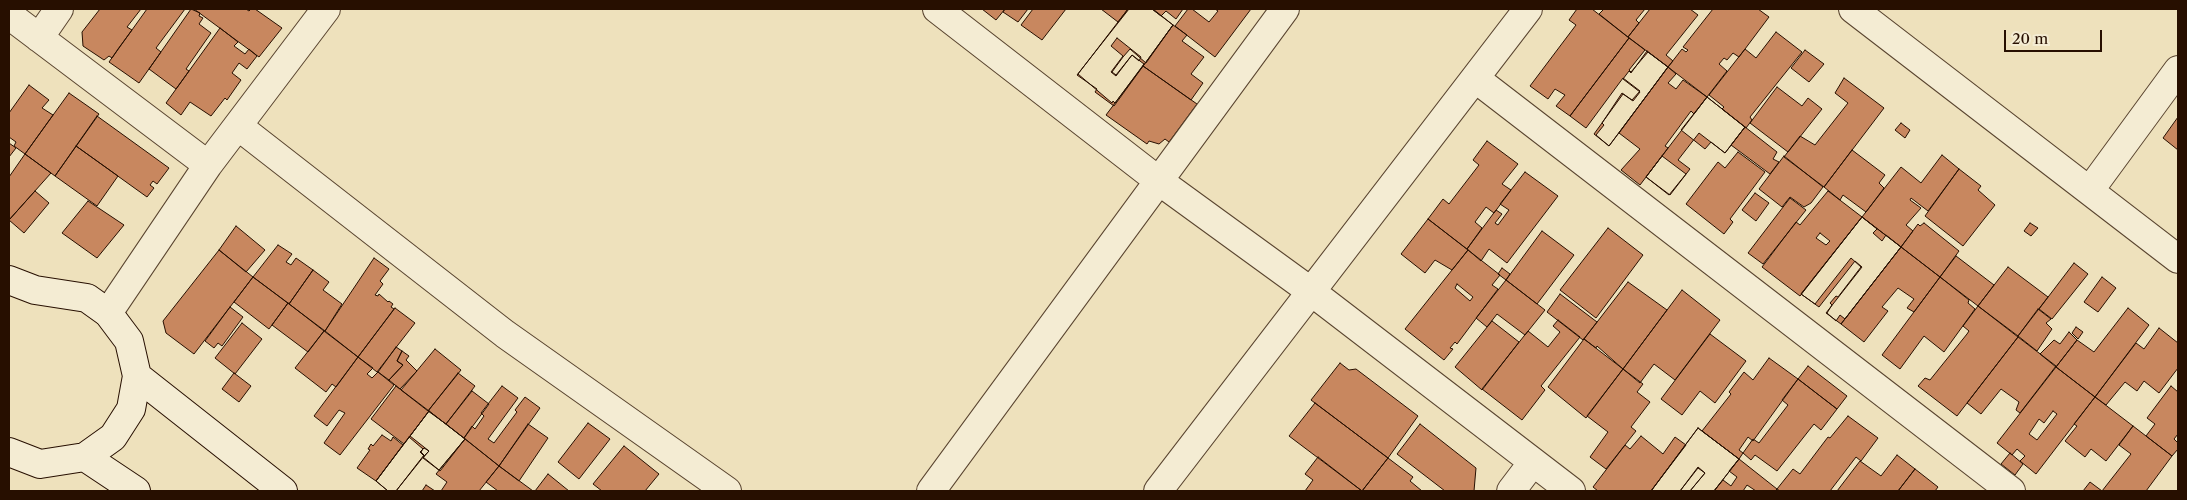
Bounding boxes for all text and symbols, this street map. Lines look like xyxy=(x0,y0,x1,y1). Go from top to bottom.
scale bar xyxy=(2007,20,2104,52)
text: 20 m xyxy=(2012,29,2048,48)

